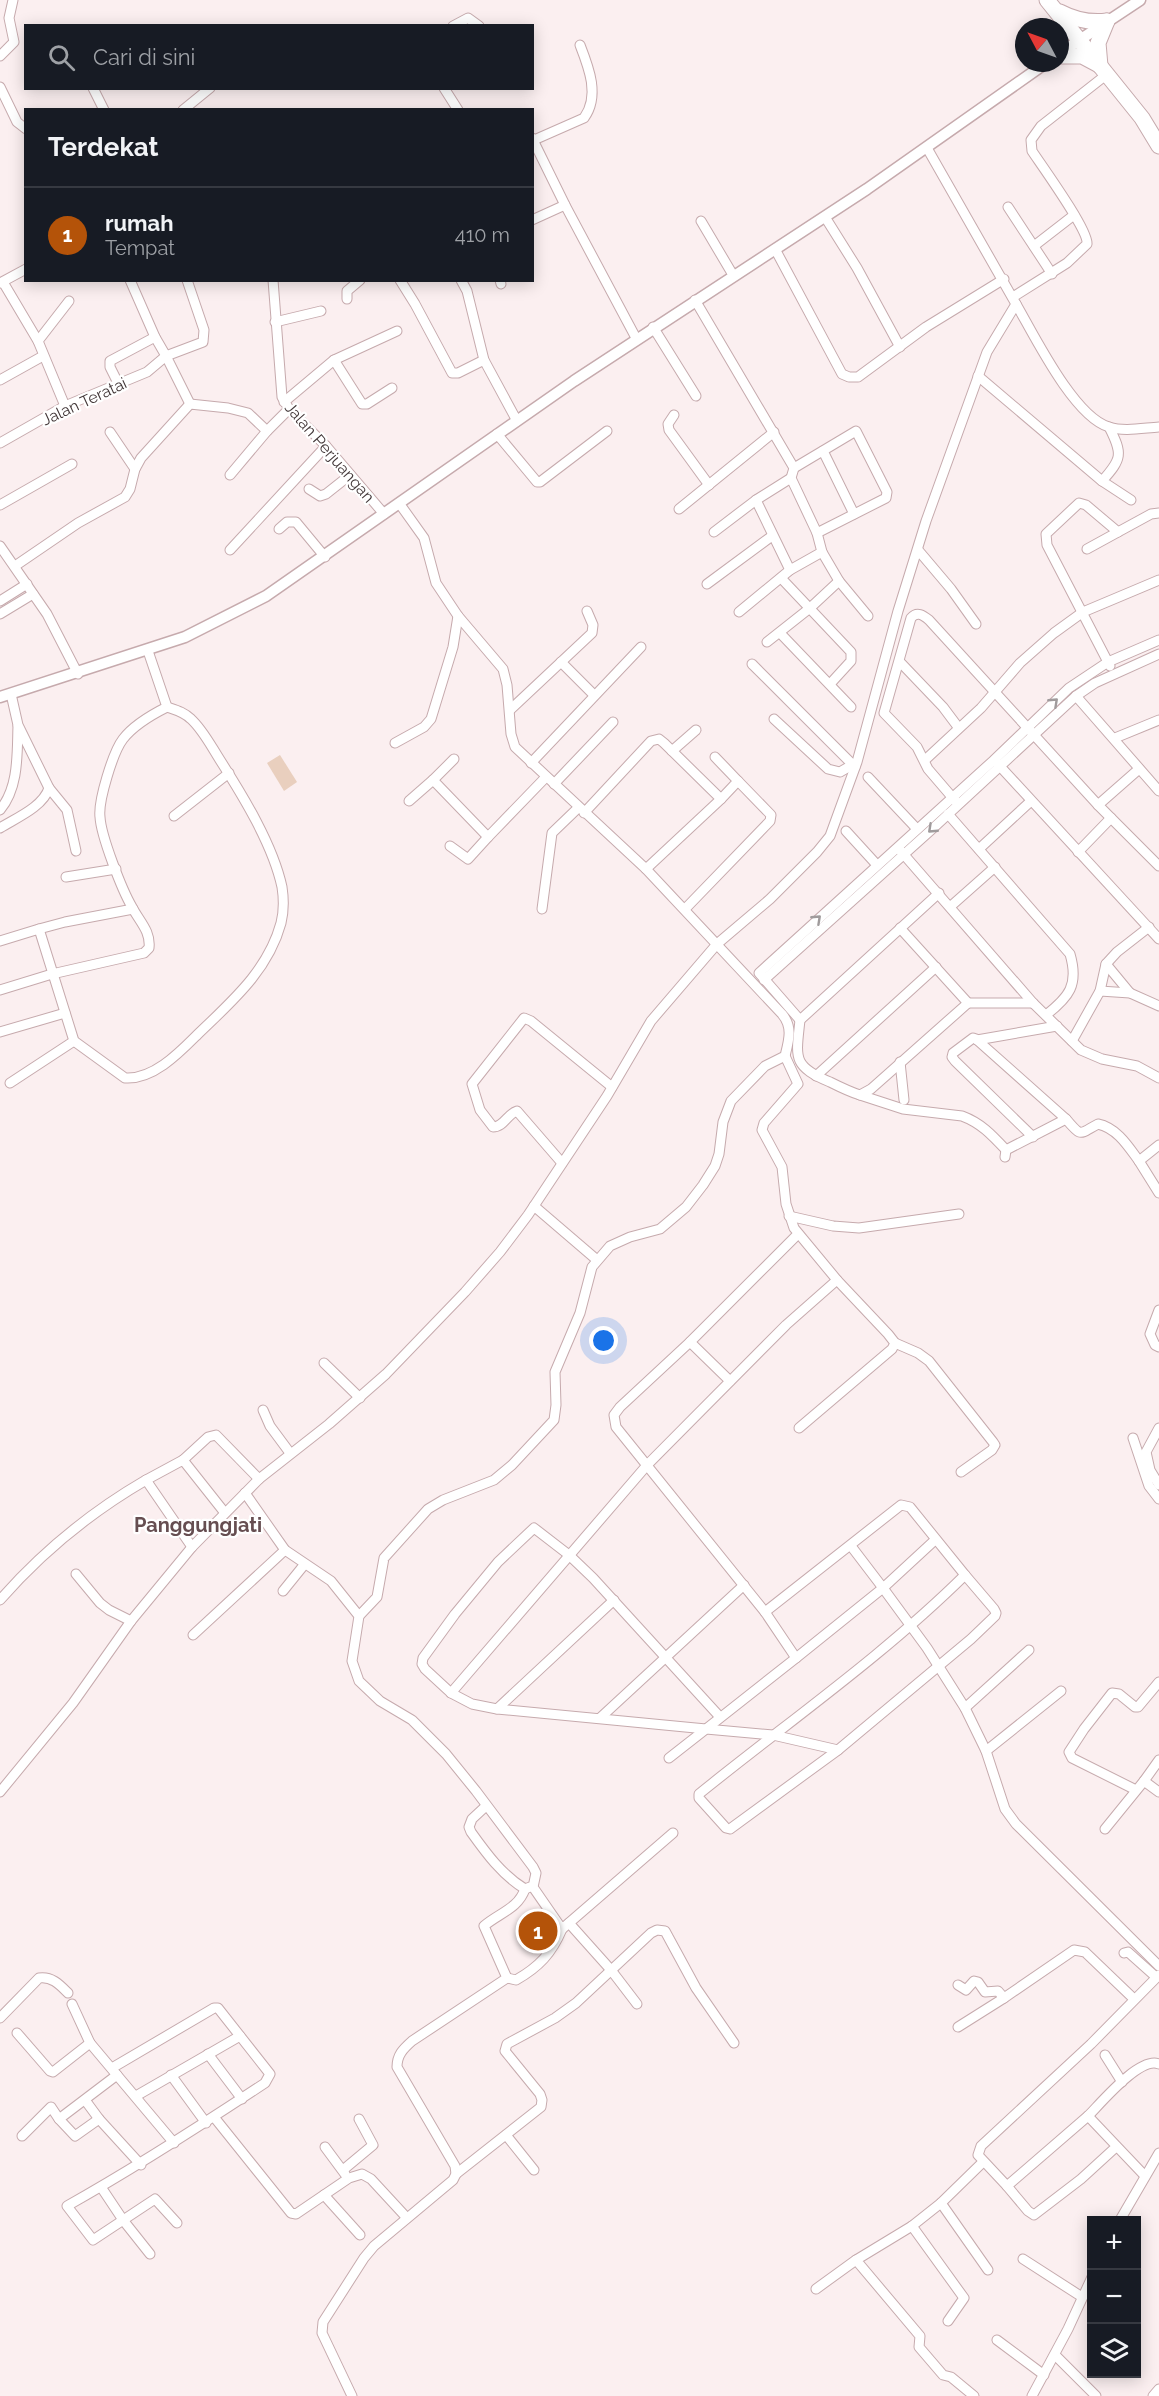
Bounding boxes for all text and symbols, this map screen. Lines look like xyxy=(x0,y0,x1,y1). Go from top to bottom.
north arrow xyxy=(1015,18,1069,72)
search box xyxy=(24,24,534,90)
icon: search xyxy=(45,41,78,74)
text: Cari di sini xyxy=(93,44,195,70)
text: Terdekat xyxy=(48,132,159,162)
text: rumah xyxy=(105,210,174,236)
text: 1 xyxy=(63,223,72,247)
text: 410 m xyxy=(455,223,510,247)
text: Tempat xyxy=(105,236,175,260)
street label: Jalan Teratai xyxy=(39,374,130,429)
street label: Jalan Perjuangan xyxy=(281,398,378,506)
one-way arrow xyxy=(1046,699,1057,710)
one-way arrow xyxy=(928,822,939,833)
one-way arrow xyxy=(810,915,821,926)
your location xyxy=(589,1326,618,1355)
district label: Panggungjati xyxy=(134,1513,262,1537)
pin: 1 xyxy=(518,1908,558,1954)
map controls xyxy=(1087,2216,1141,2378)
button: + xyxy=(1087,2216,1141,2270)
button: − xyxy=(1087,2270,1141,2324)
button: layers xyxy=(1087,2324,1141,2378)

